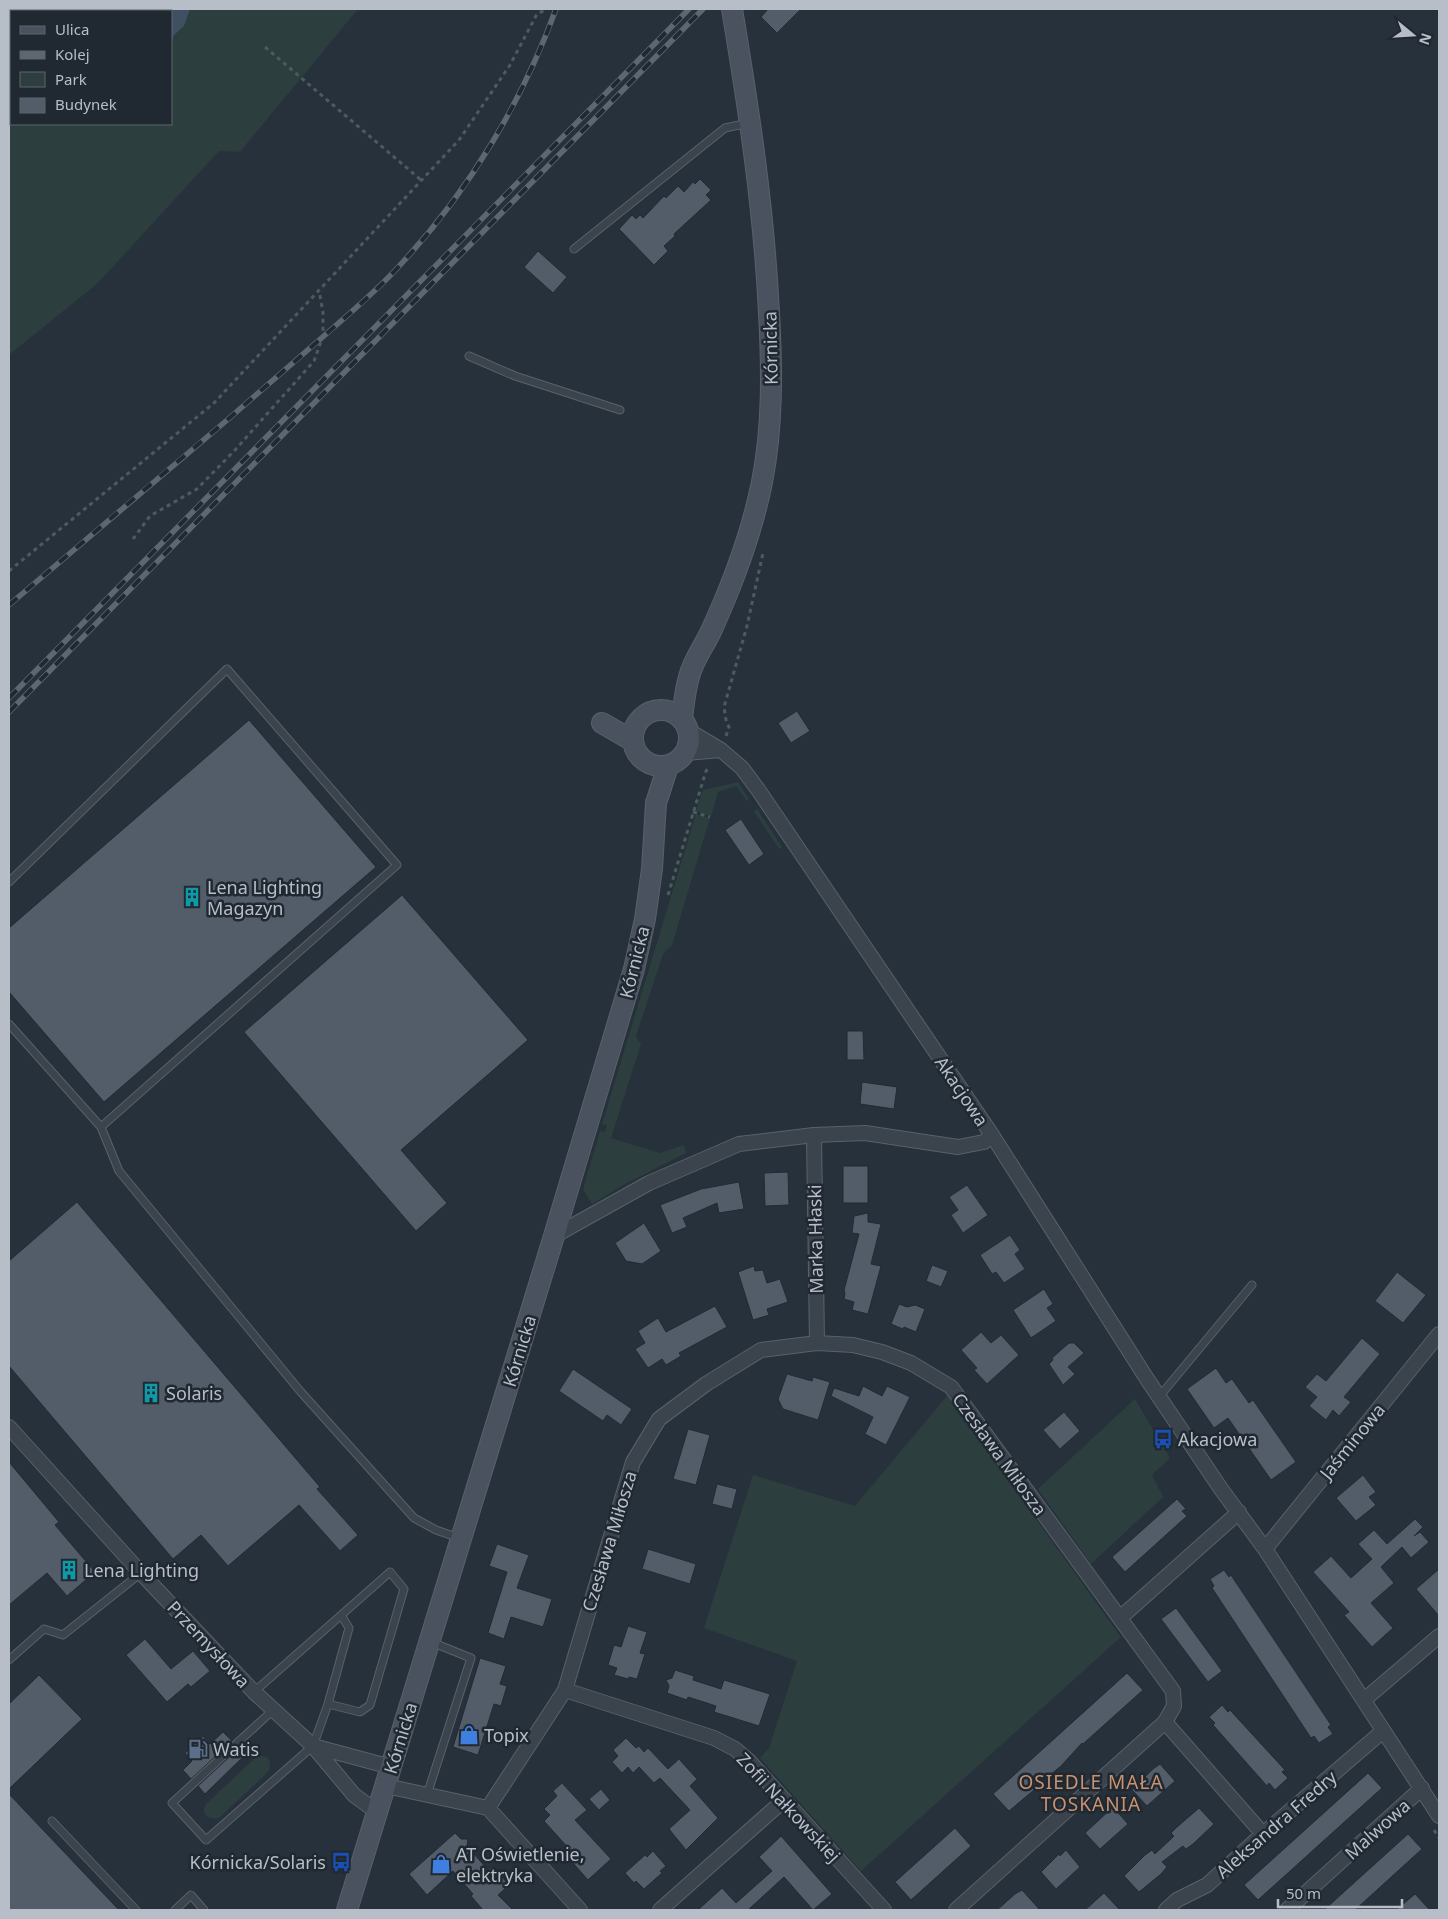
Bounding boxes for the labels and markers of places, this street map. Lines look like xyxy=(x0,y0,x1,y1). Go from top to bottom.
place label: Lena Lighting Magazyn xyxy=(207,875,322,920)
building icon: Lena Lighting Magazyn xyxy=(181,886,203,908)
place label: Solaris xyxy=(166,1381,222,1405)
building icon: Solaris xyxy=(140,1382,162,1404)
place label: Akacjowa xyxy=(1178,1427,1257,1451)
bus stop icon: Akacjowa xyxy=(1152,1428,1174,1450)
place label: Lena Lighting xyxy=(84,1558,199,1582)
building icon: Lena Lighting xyxy=(58,1559,80,1581)
place label: Topix xyxy=(484,1723,529,1747)
shop icon: Topix xyxy=(458,1724,480,1746)
place label: Watis xyxy=(213,1737,259,1761)
fuel station icon: Watis xyxy=(187,1738,209,1760)
place label: AT Oświetlenie, elektryka xyxy=(456,1842,585,1887)
place label: Kórnicka/Solaris xyxy=(190,1850,326,1874)
bus stop icon: Kórnicka/Solaris xyxy=(330,1851,352,1873)
shop icon: AT Oświetlenie, elektryka xyxy=(430,1853,452,1875)

